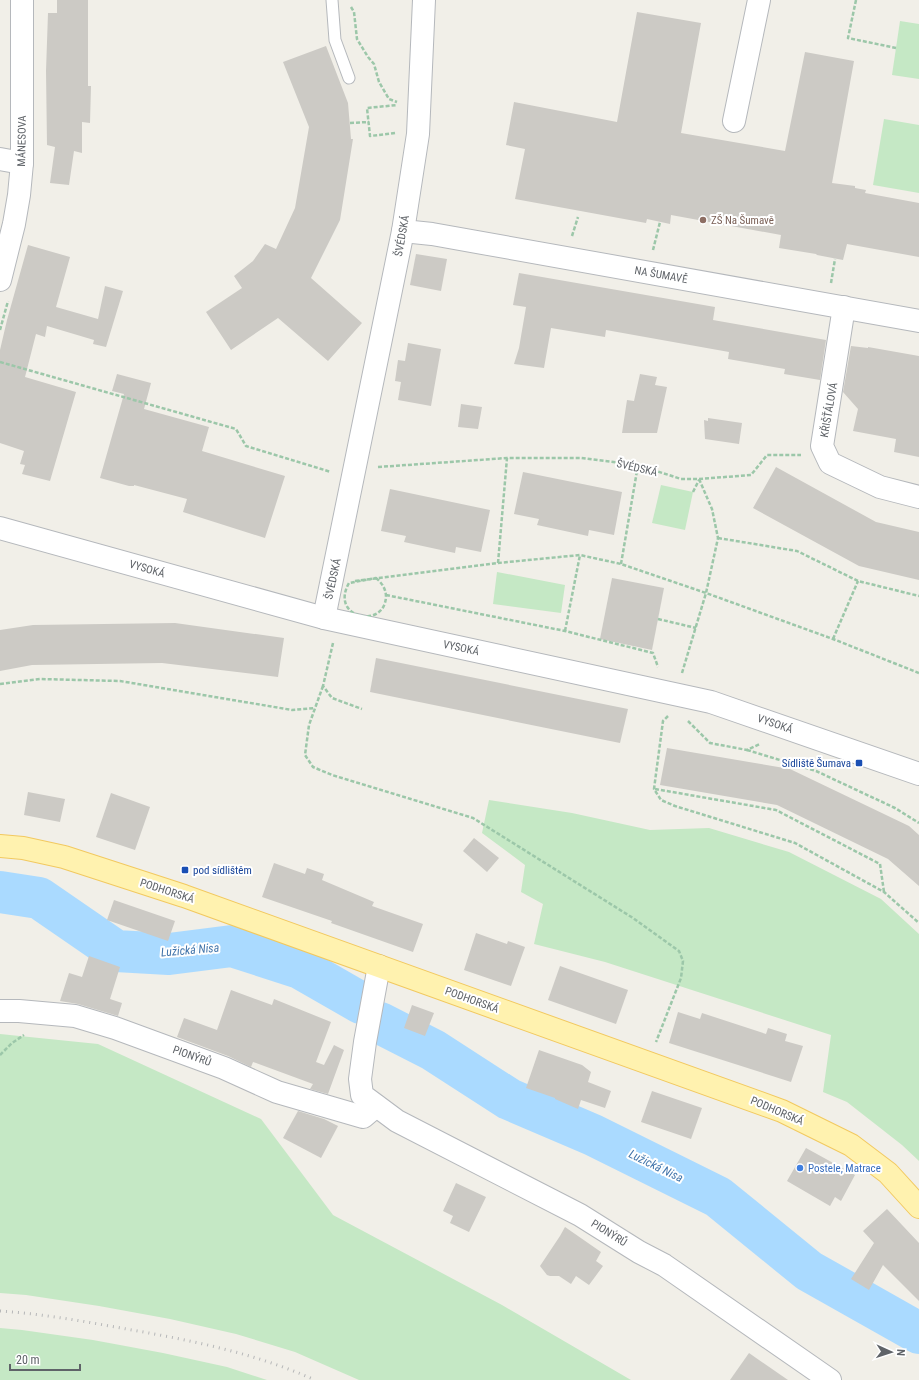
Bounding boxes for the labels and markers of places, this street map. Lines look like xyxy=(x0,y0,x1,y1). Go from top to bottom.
place label: ZŠ Na Šumavě xyxy=(711,214,774,227)
marker: ZŠ Na Šumavě xyxy=(698,215,708,225)
place label: Sídliště Šumava xyxy=(782,757,851,770)
marker: Sídliště Šumava xyxy=(854,758,864,768)
place label: pod sídlištěm xyxy=(193,864,252,877)
marker: pod sídlištěm xyxy=(180,865,190,875)
place label: Postele, Matrace xyxy=(808,1162,881,1175)
marker: Postele, Matrace xyxy=(795,1163,805,1173)

